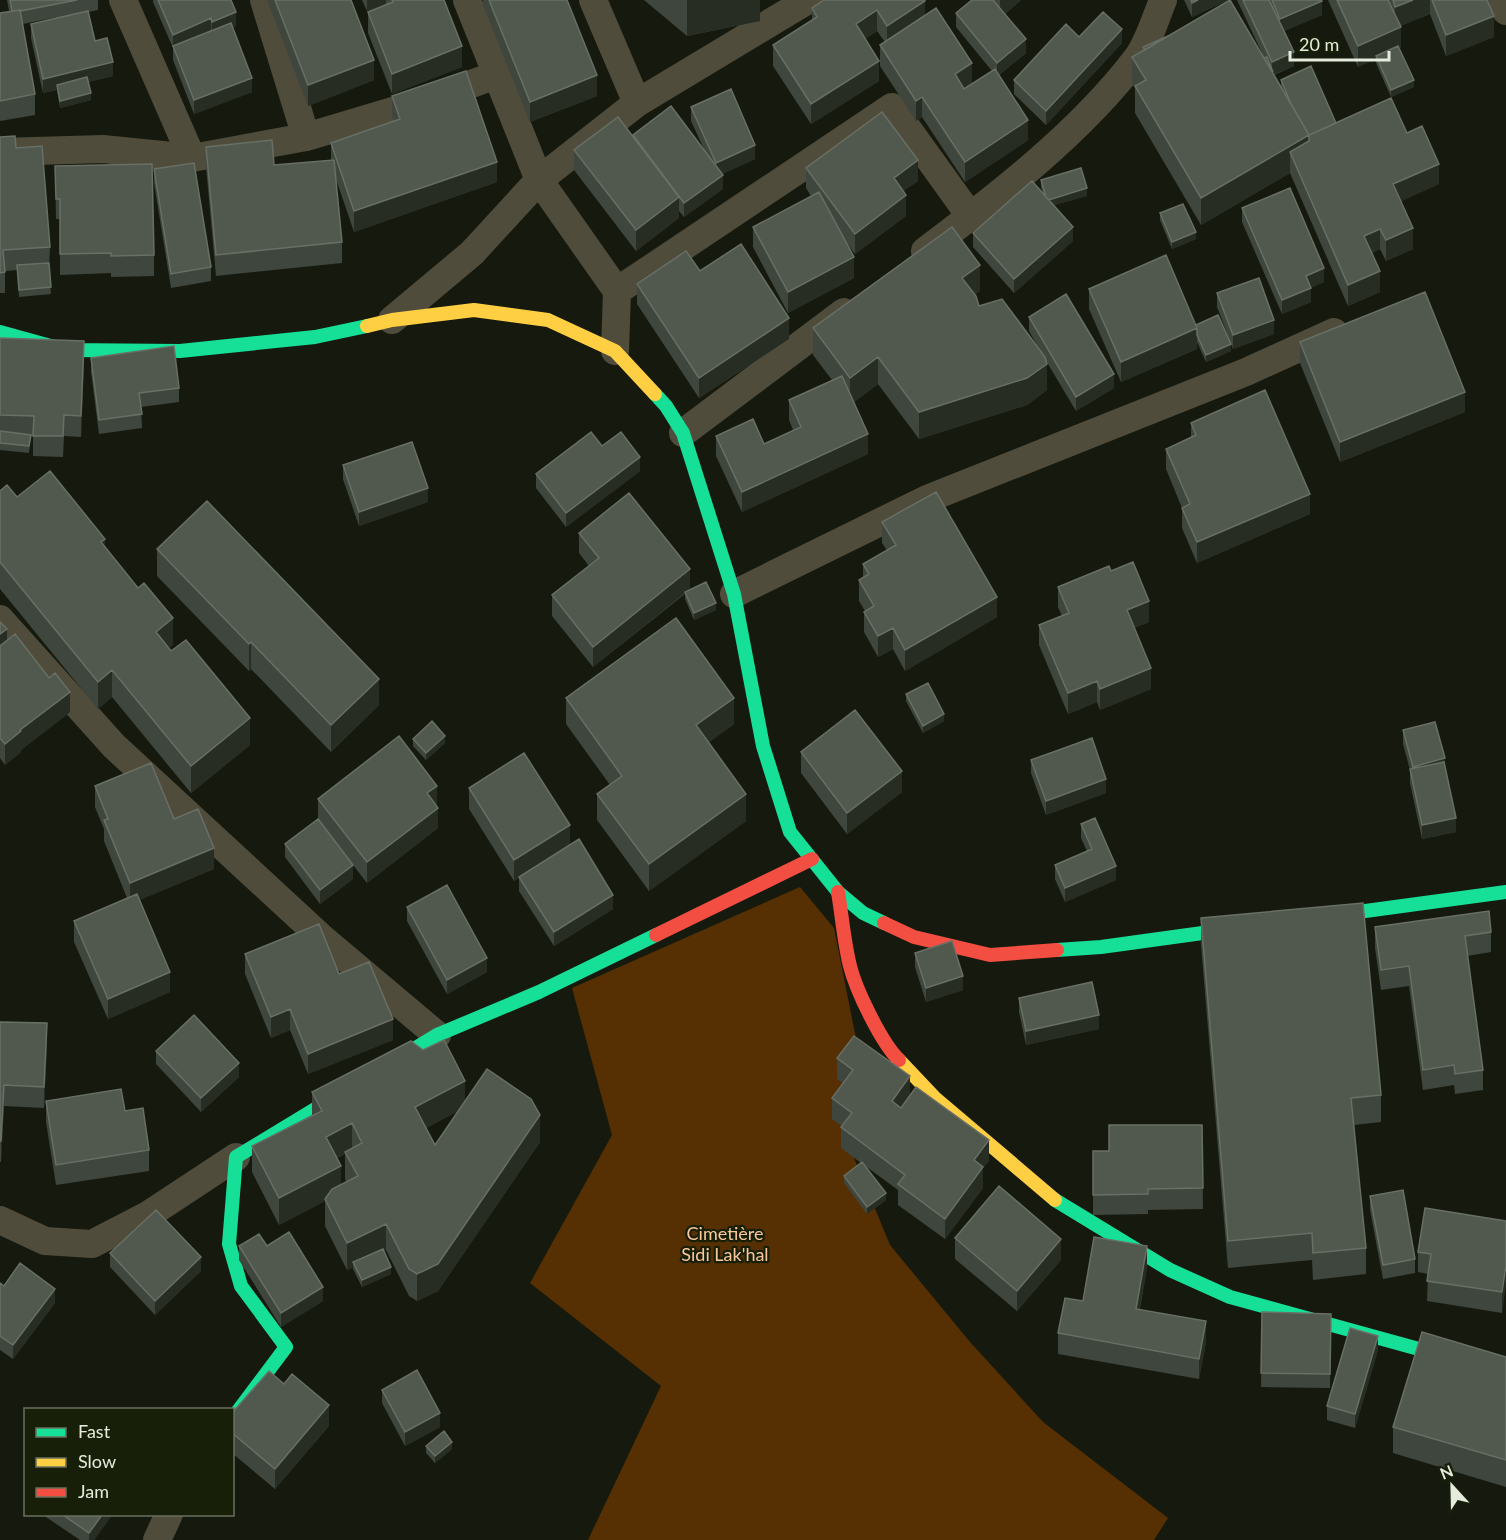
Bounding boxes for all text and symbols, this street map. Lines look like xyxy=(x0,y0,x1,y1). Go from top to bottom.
scale bar xyxy=(1290,24,1389,62)
text: 20 m xyxy=(1299,33,1339,55)
park label: Cimetière Sidi Lak'hal xyxy=(681,1222,769,1265)
legend xyxy=(24,1408,234,1516)
text: Fast xyxy=(78,1420,111,1442)
text: Slow xyxy=(78,1450,116,1472)
north arrow xyxy=(1422,1456,1482,1516)
text: N xyxy=(1437,1461,1455,1483)
text: Jam xyxy=(78,1480,109,1502)

